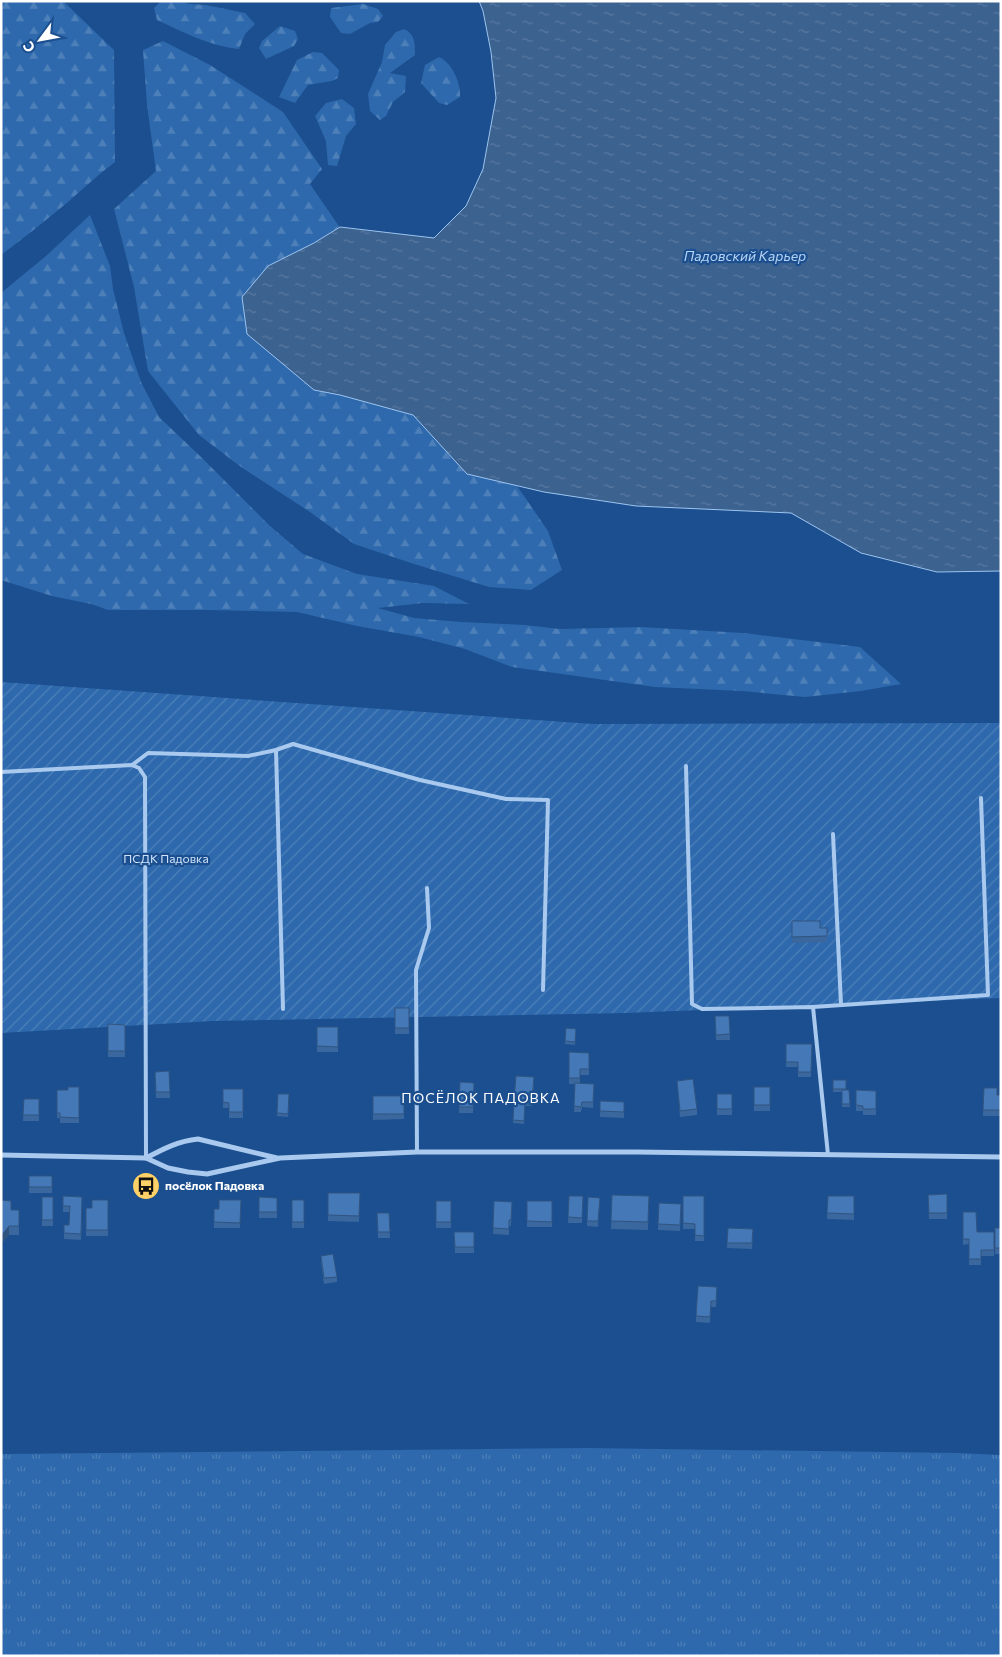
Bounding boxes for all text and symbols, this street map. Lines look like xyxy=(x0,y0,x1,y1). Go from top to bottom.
north arrow xyxy=(15,15,65,65)
text: С xyxy=(19,39,38,56)
water label: Падовский Карьер xyxy=(684,247,806,264)
park label: ПСДК Падовка xyxy=(123,851,209,865)
district label: ПОСЁЛОК ПАДОВКА xyxy=(401,1089,561,1106)
bus stop icon: посёлок Падовка xyxy=(131,1171,161,1201)
place label: посёлок Падовка xyxy=(165,1178,264,1192)

